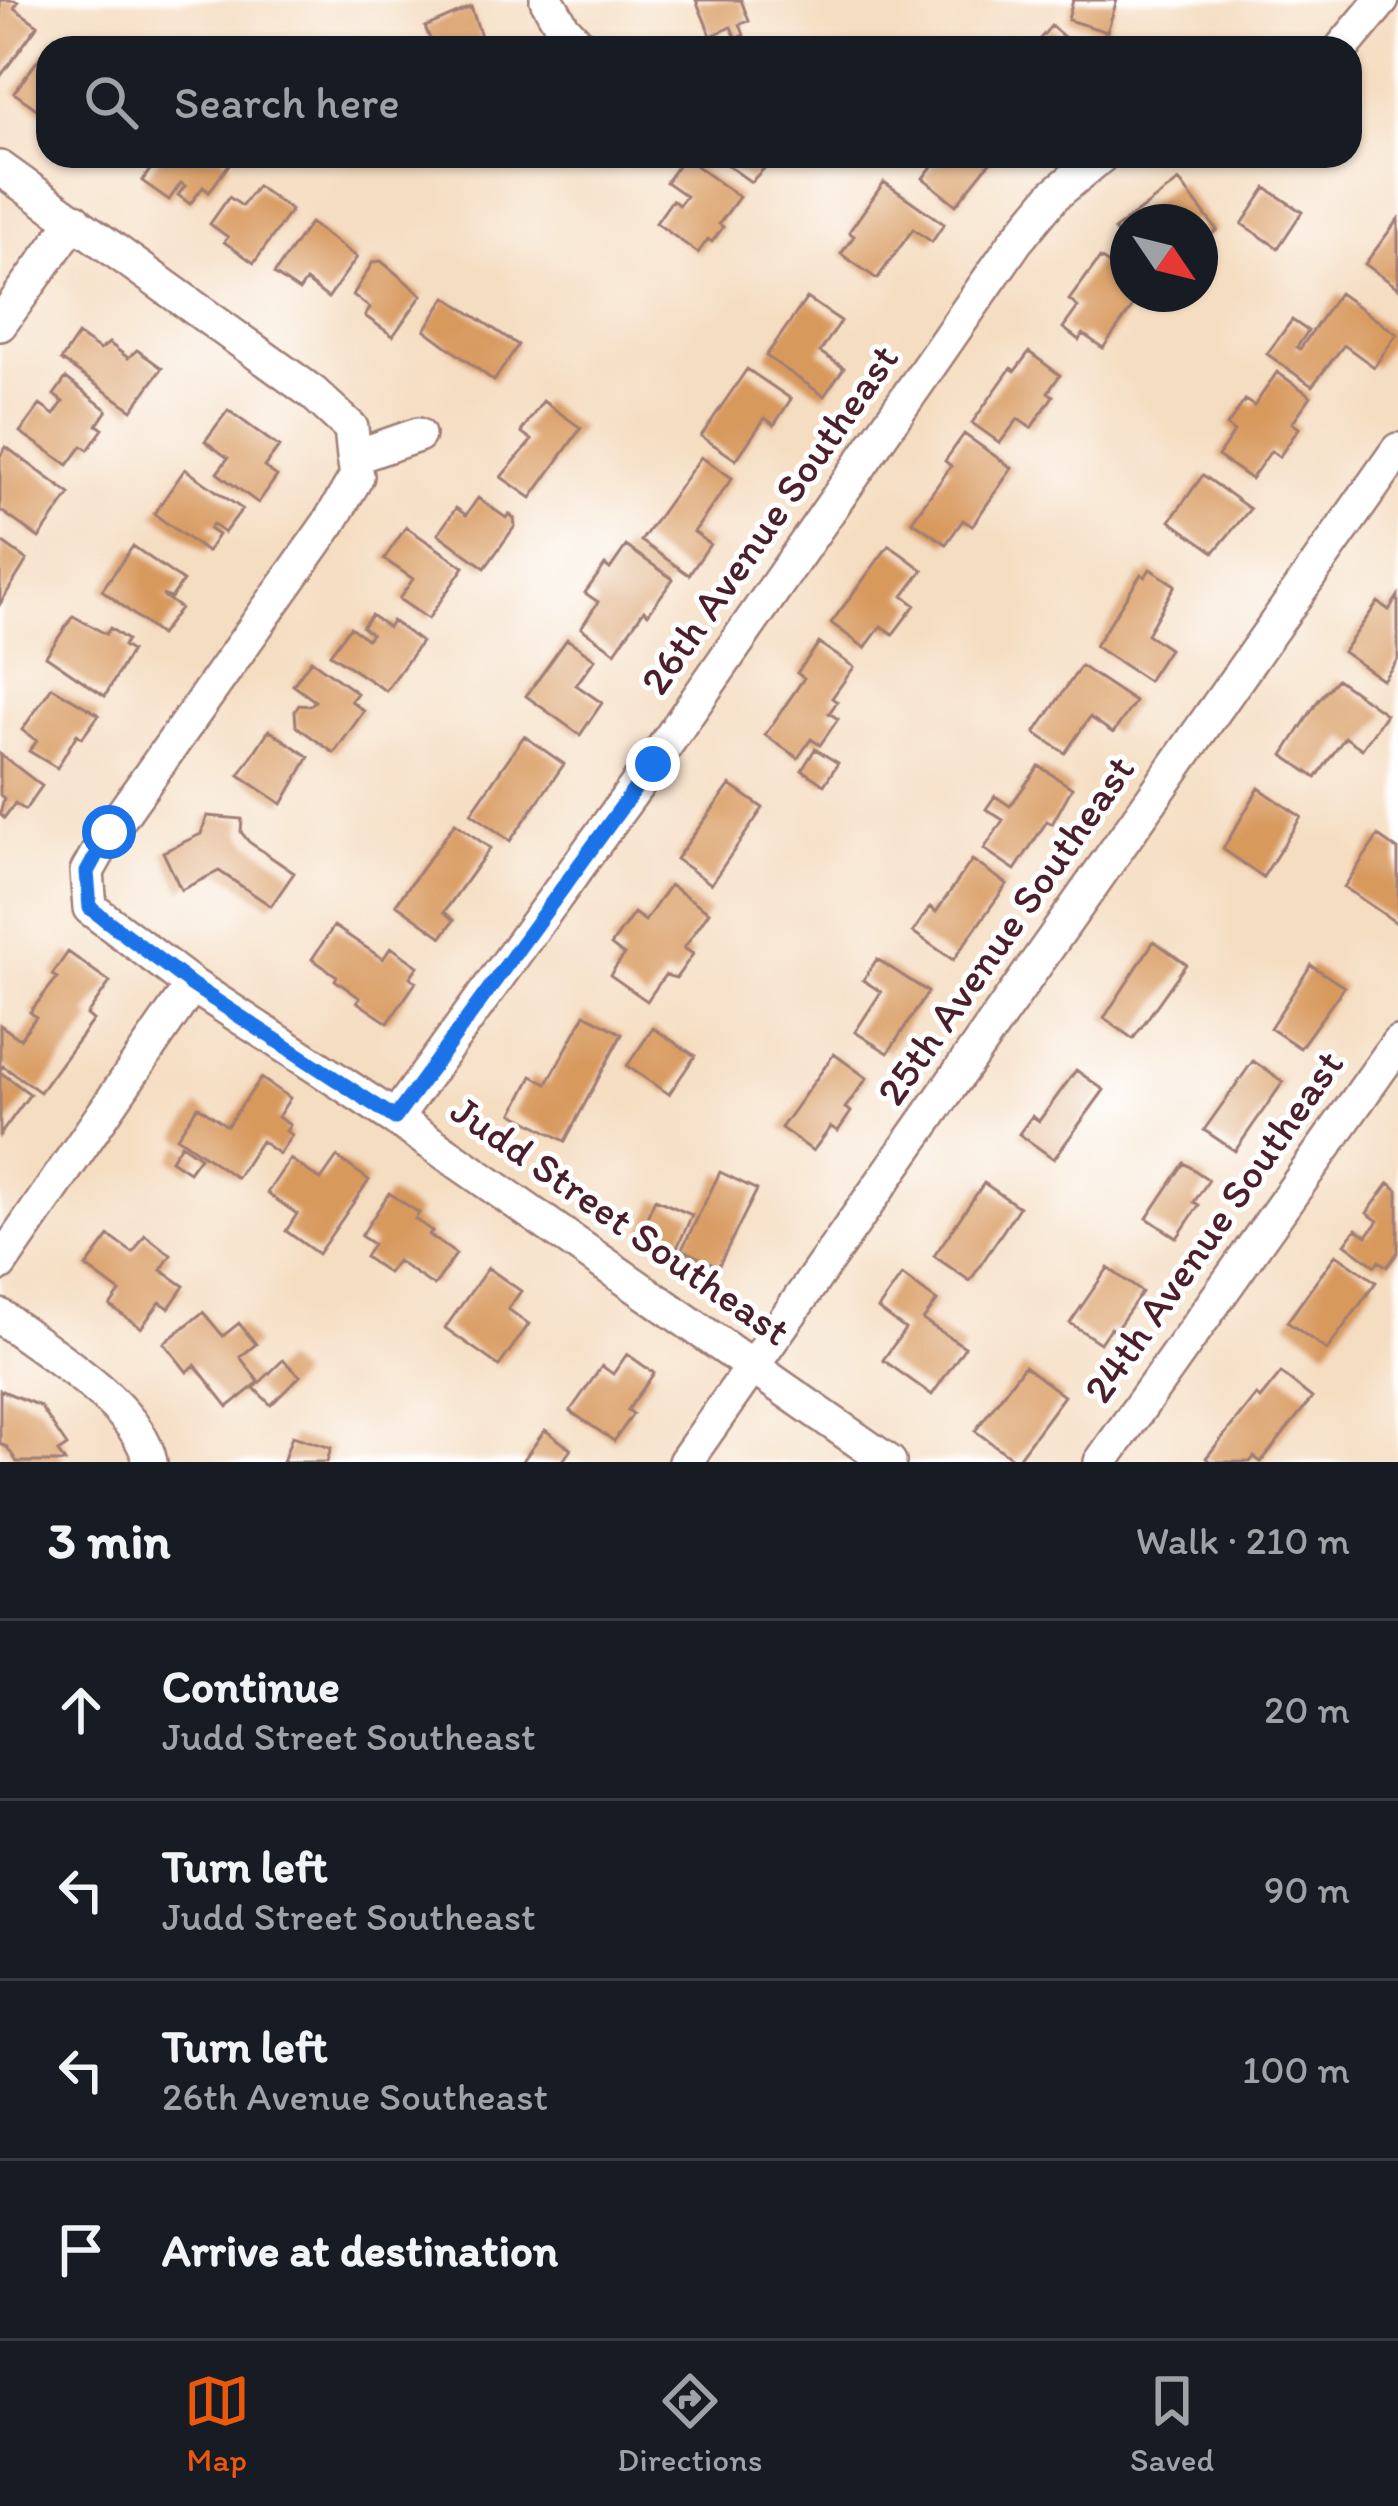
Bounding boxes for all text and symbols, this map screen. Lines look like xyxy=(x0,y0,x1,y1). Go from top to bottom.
search box xyxy=(36,36,1362,168)
icon: search xyxy=(78,69,144,135)
text: Search here xyxy=(174,75,400,129)
north arrow xyxy=(1110,204,1218,312)
street label: 26th Avenue Southeast xyxy=(629,334,909,704)
route end xyxy=(626,737,680,791)
street label: 25th Avenue Southeast xyxy=(865,745,1145,1115)
route start xyxy=(82,805,136,859)
street label: 24th Avenue Southeast xyxy=(1072,1040,1354,1412)
street label: Judd Street Southeast xyxy=(442,1084,800,1356)
text: 3 min xyxy=(48,1510,170,1571)
text: Walk · 210 m xyxy=(1136,1517,1350,1564)
text: Continue xyxy=(162,1659,340,1713)
icon: ahead xyxy=(48,1677,114,1743)
text: 20 m xyxy=(1264,1686,1350,1733)
text: Judd Street Southeast xyxy=(162,1713,536,1760)
text: Turn left xyxy=(162,1839,328,1893)
icon: left xyxy=(48,1857,114,1923)
text: 90 m xyxy=(1264,1866,1350,1913)
text: Judd Street Southeast xyxy=(162,1893,536,1940)
text: Turn left xyxy=(162,2019,328,2073)
icon: left xyxy=(48,2037,114,2103)
text: 100 m xyxy=(1242,2046,1350,2093)
text: 26th Avenue Southeast xyxy=(162,2073,548,2120)
icon: arrive xyxy=(48,2217,114,2283)
text: Arrive at destination xyxy=(162,2223,558,2277)
tab: Map xyxy=(184,2368,250,2479)
tab: Directions xyxy=(617,2368,762,2479)
tab: Saved xyxy=(1130,2368,1214,2479)

